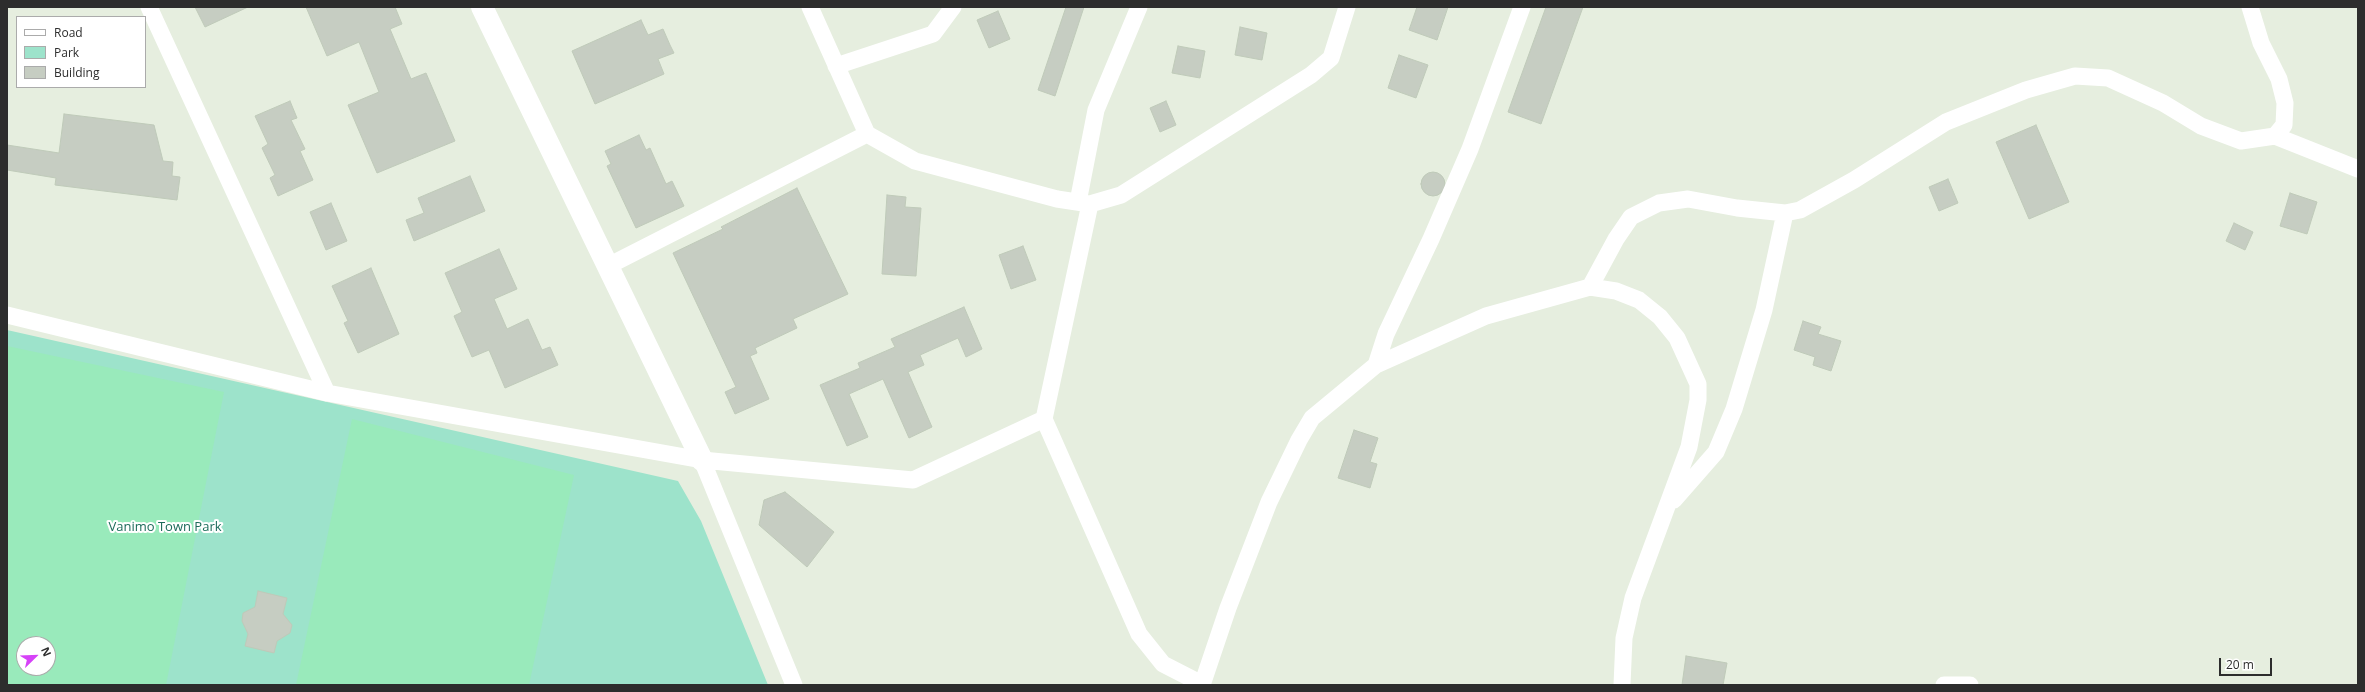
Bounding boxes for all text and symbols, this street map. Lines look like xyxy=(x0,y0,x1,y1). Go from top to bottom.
legend xyxy=(16,16,146,88)
text: Road xyxy=(54,24,83,41)
text: Park xyxy=(54,44,79,61)
text: Building xyxy=(54,64,99,81)
park label: Vanimo Town Park xyxy=(108,519,222,535)
north arrow xyxy=(16,636,56,676)
text: N xyxy=(38,644,55,659)
scale bar xyxy=(2221,650,2274,676)
text: 20 m xyxy=(2226,656,2254,673)

